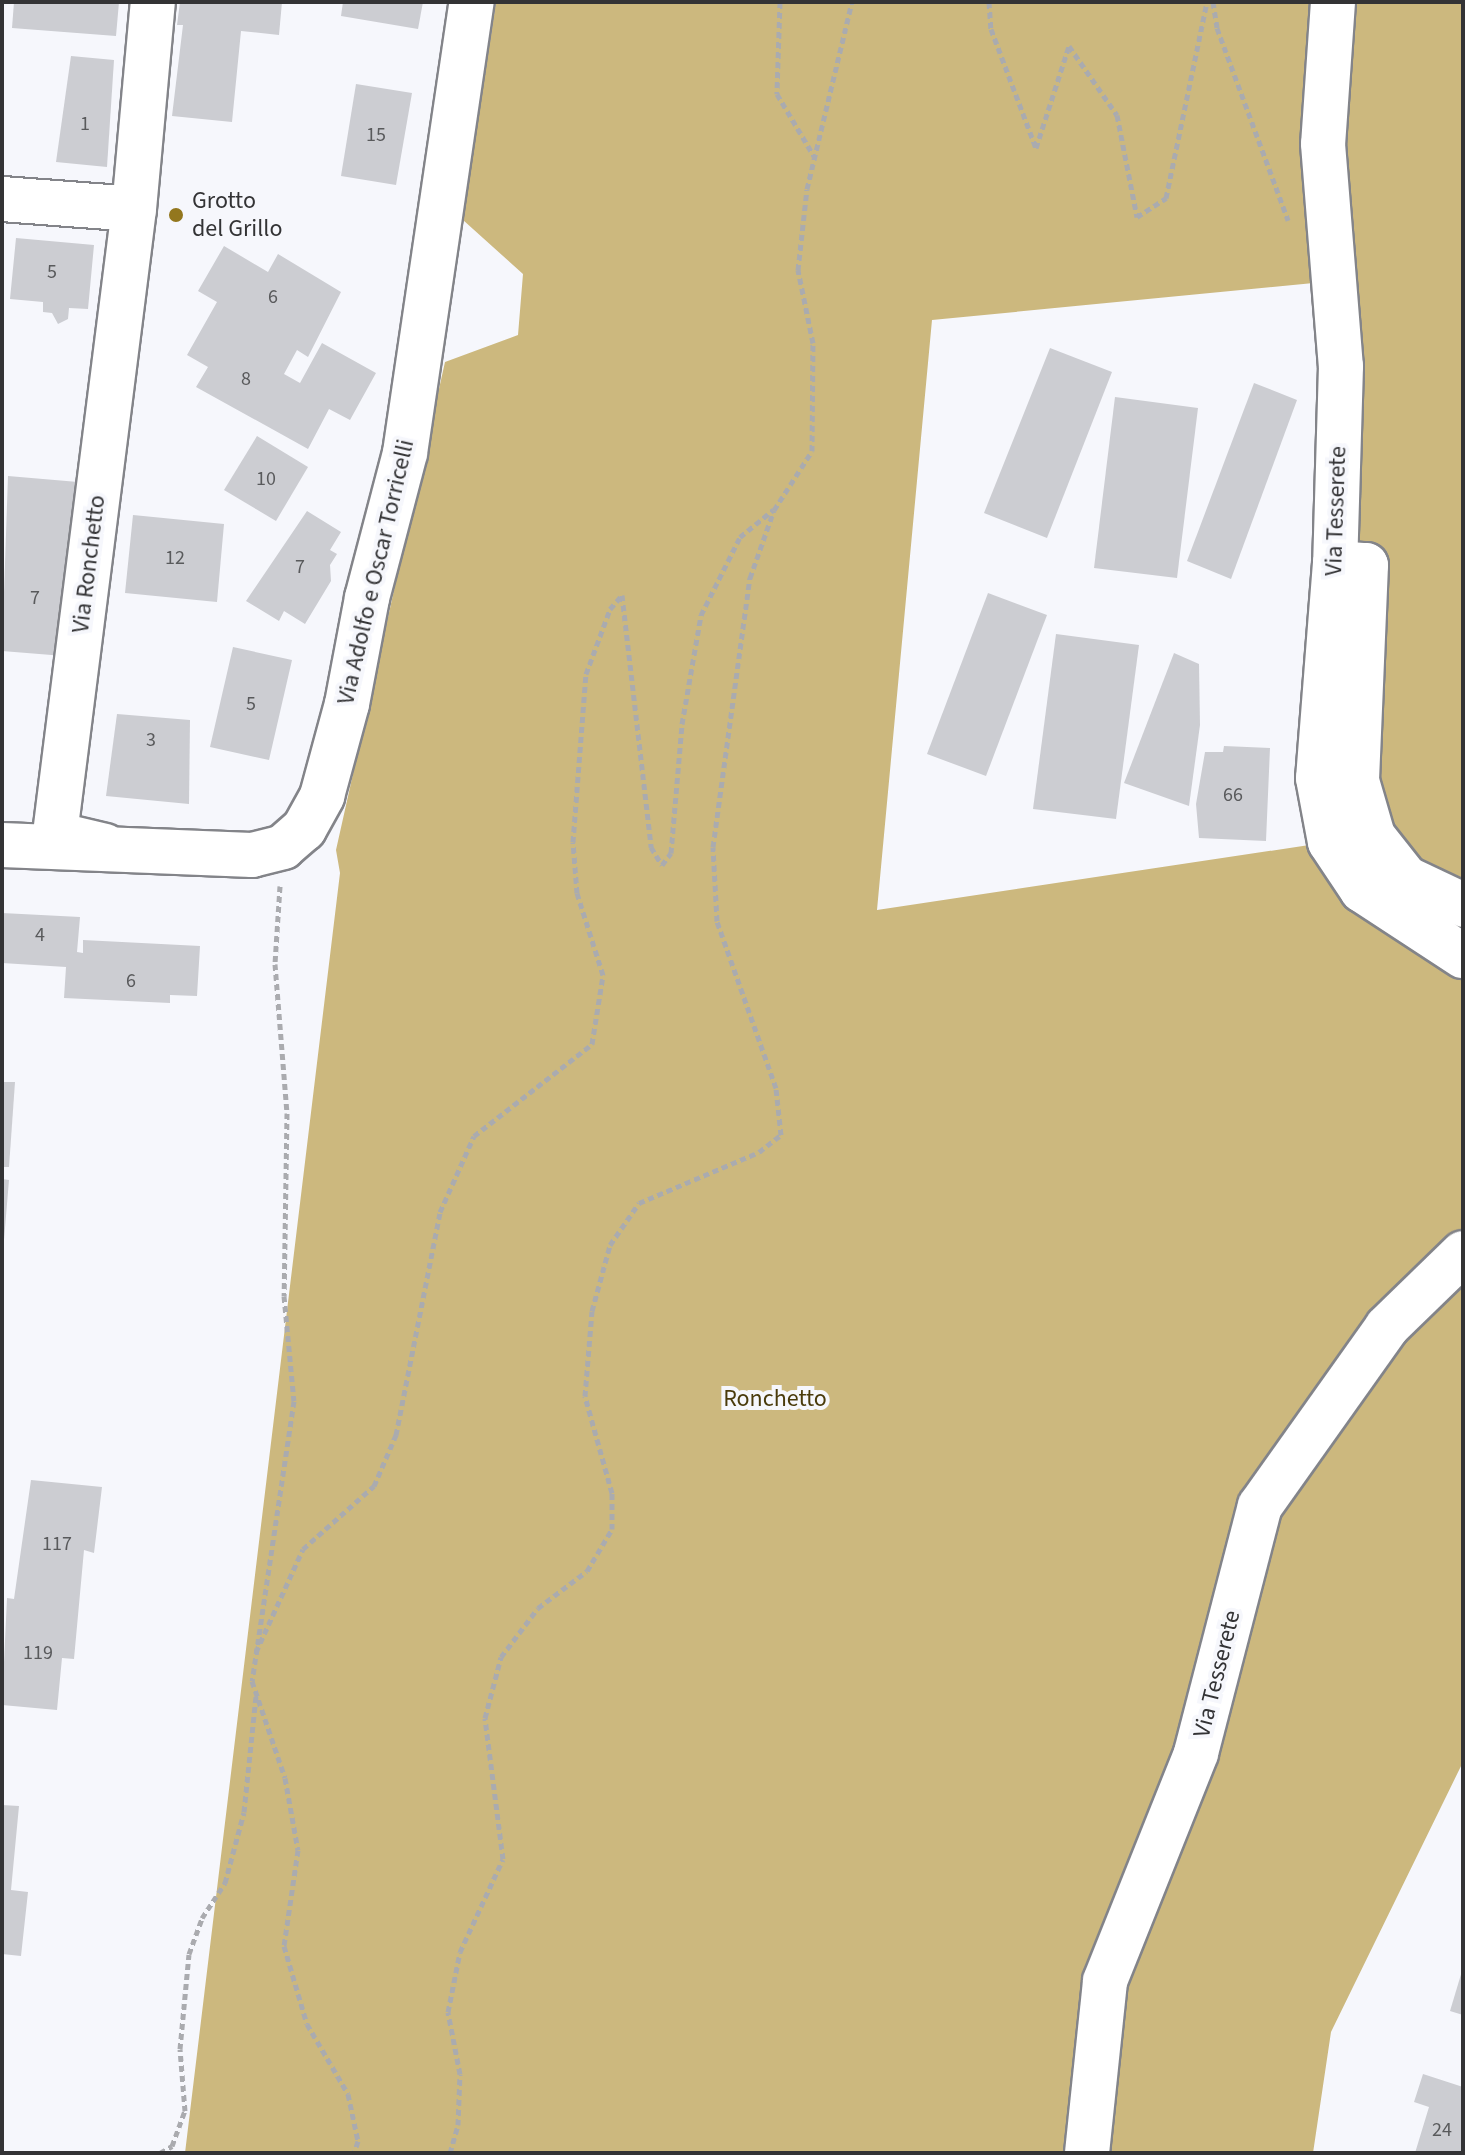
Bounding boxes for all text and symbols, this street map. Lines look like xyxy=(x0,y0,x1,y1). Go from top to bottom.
house number: 1 xyxy=(80,112,90,136)
house number: 15 xyxy=(366,123,386,147)
place label: Grotto del Grillo xyxy=(192,187,282,243)
marker: Grotto del Grillo xyxy=(167,206,185,224)
house number: 5 xyxy=(47,260,57,284)
house number: 6 xyxy=(268,285,278,309)
house number: 8 xyxy=(241,367,251,391)
street label: Via Adolfo e Oscar Torricelli xyxy=(331,437,421,707)
street label: Via Tesserete xyxy=(1319,446,1353,576)
house number: 10 xyxy=(256,467,276,491)
street label: Via Ronchetto xyxy=(66,493,112,635)
house number: 12 xyxy=(165,546,185,570)
house number: 7 xyxy=(295,555,305,579)
house number: 7 xyxy=(30,586,40,610)
house number: 5 xyxy=(246,692,256,716)
house number: 3 xyxy=(146,728,156,752)
house number: 66 xyxy=(1223,783,1243,807)
house number: 4 xyxy=(35,923,45,947)
house number: 6 xyxy=(126,969,136,993)
park label: Ronchetto xyxy=(723,1385,827,1413)
house number: 117 xyxy=(42,1532,72,1556)
street label: Via Tesserete xyxy=(1187,1608,1247,1740)
house number: 119 xyxy=(23,1641,53,1665)
house number: 24 xyxy=(1432,2118,1452,2142)

